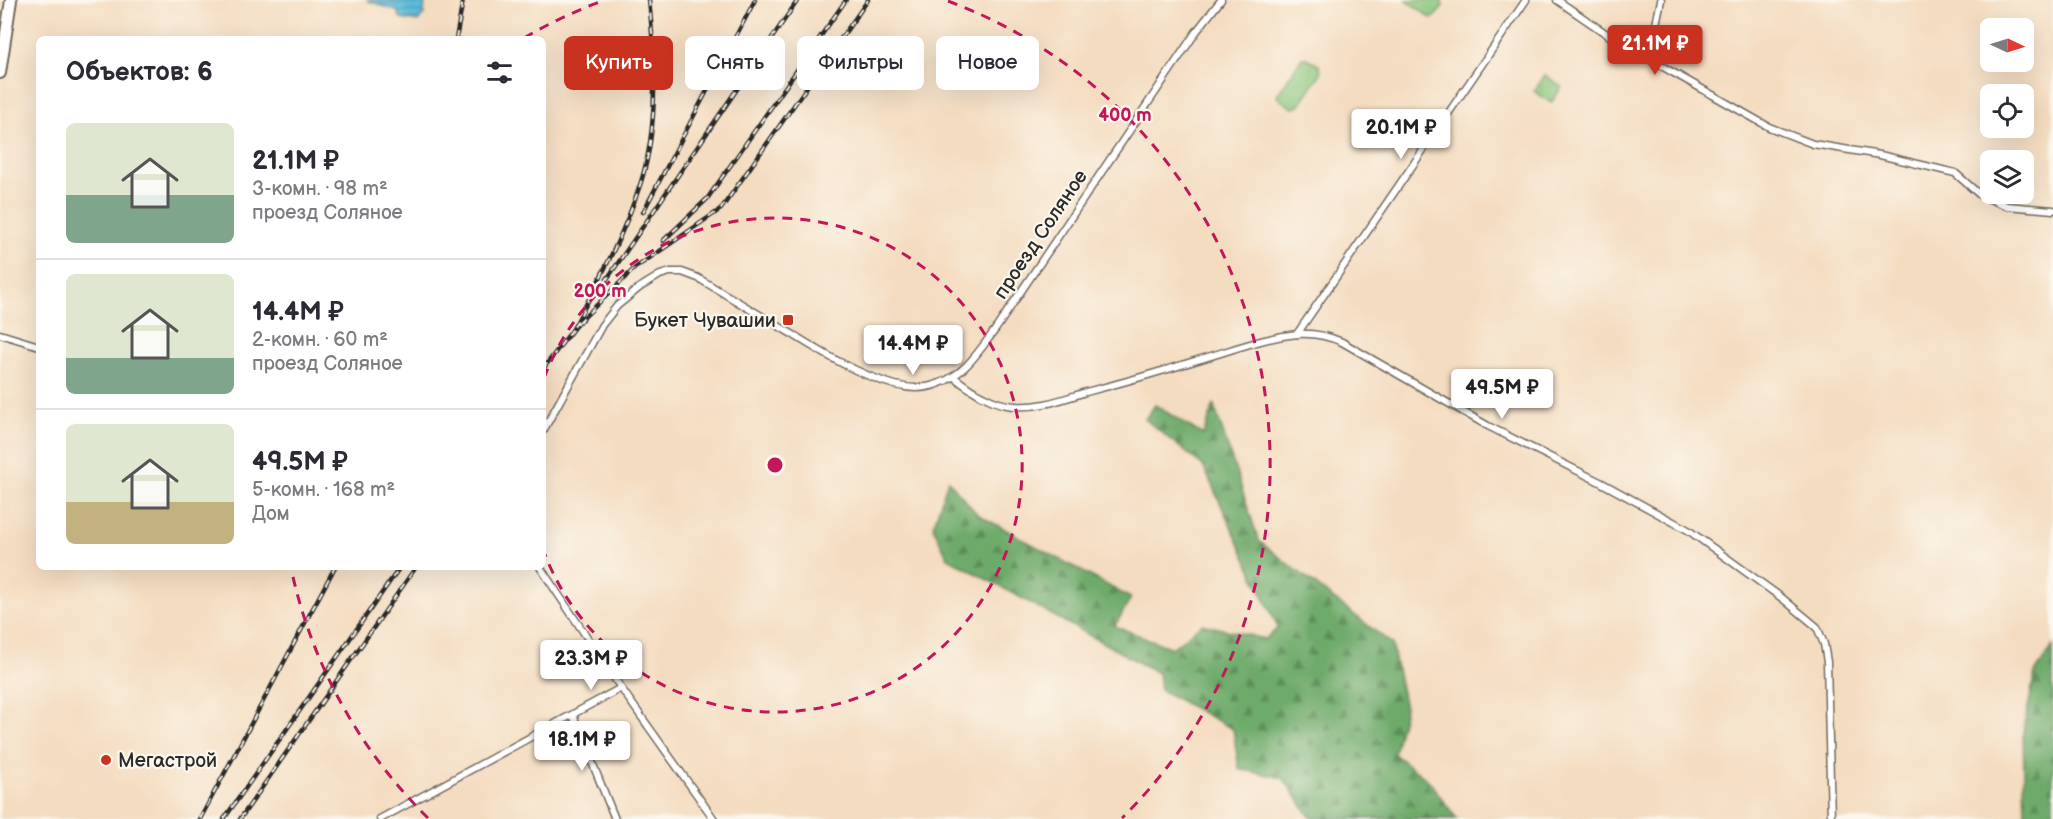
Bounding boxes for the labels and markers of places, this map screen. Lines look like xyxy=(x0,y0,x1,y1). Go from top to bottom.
pin: 21.1M ₽ xyxy=(1600,25,1710,76)
pin: 20.1M ₽ xyxy=(1346,109,1456,160)
place label: Букет Чувашии xyxy=(634,309,776,333)
marker: Букет Чувашии xyxy=(781,313,795,327)
pin: 14.4M ₽ xyxy=(858,325,968,376)
pin: 49.5M ₽ xyxy=(1447,369,1557,420)
centre of rings xyxy=(765,455,785,475)
pin: 23.3M ₽ xyxy=(536,640,646,691)
pin: 18.1M ₽ xyxy=(527,721,637,772)
place label: Мегастрой xyxy=(118,749,217,773)
marker: Мегастрой xyxy=(99,753,113,767)

